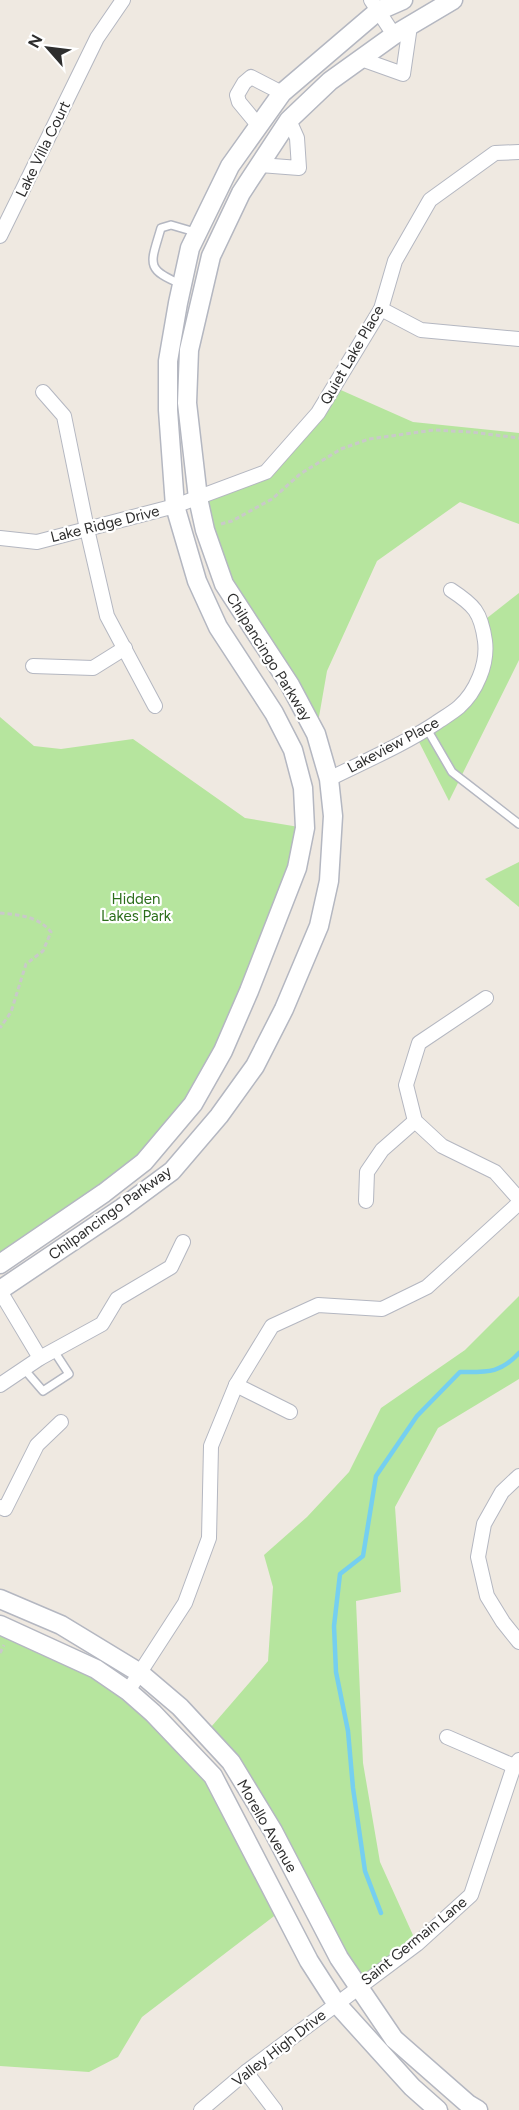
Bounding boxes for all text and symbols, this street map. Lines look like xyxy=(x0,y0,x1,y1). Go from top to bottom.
north arrow xyxy=(18,18,78,78)
text: N xyxy=(24,31,46,51)
street label: Lake Villa Court xyxy=(12,98,74,200)
street label: Quiet Lake Place xyxy=(316,302,388,408)
street label: Lake Ridge Drive xyxy=(49,502,161,546)
street label: Chilpancingo Parkway xyxy=(222,590,316,724)
street label: Lakeview Place xyxy=(344,713,442,777)
park label: Hidden Lakes Park xyxy=(101,890,172,925)
street label: Chilpancingo Parkway xyxy=(45,1162,175,1264)
street label: Morello Avenue xyxy=(233,1776,301,1876)
street label: Saint Germain Lane xyxy=(358,1893,470,1989)
street label: Valley High Drive xyxy=(229,2006,329,2090)

